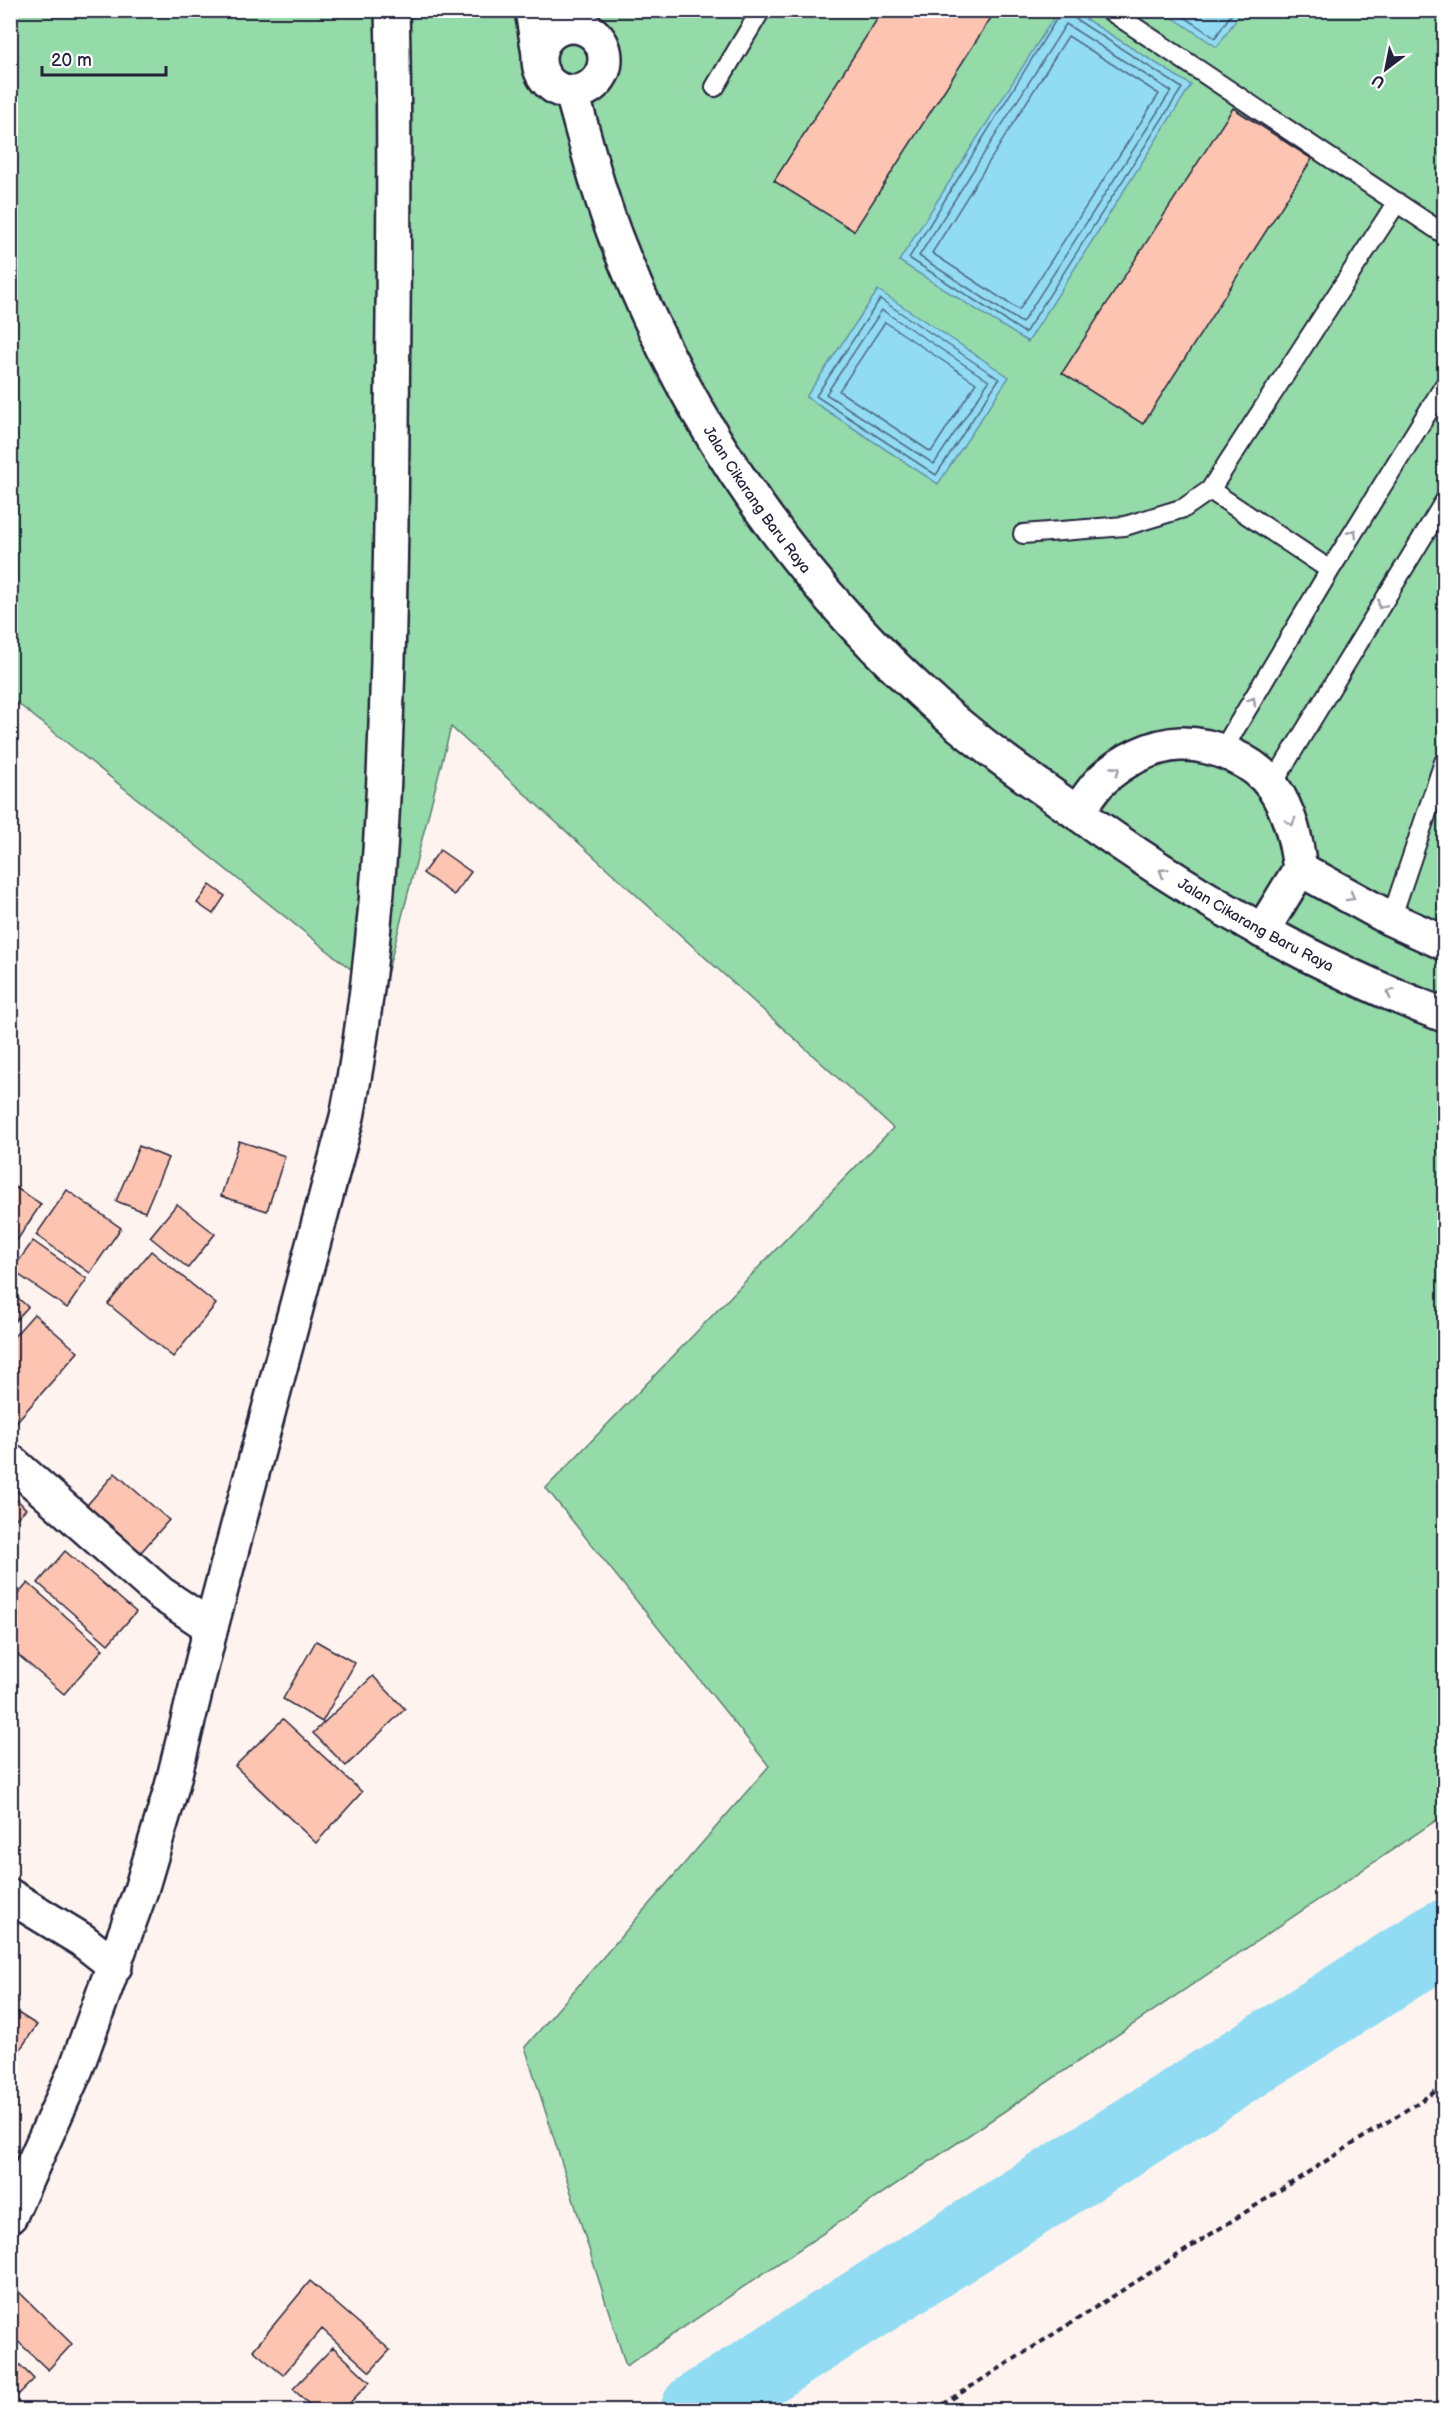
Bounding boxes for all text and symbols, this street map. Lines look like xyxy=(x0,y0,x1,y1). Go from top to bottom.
scale bar xyxy=(42,39,166,77)
north arrow xyxy=(1356,39,1416,99)
text: 20 m xyxy=(51,50,92,71)
text: U xyxy=(1369,69,1389,92)
street label: Jalan Cikarang Baru Raya xyxy=(699,423,815,577)
one-way arrow xyxy=(1345,529,1357,539)
one-way arrow xyxy=(1378,599,1389,610)
one-way arrow xyxy=(1245,697,1257,707)
one-way arrow xyxy=(1109,766,1120,777)
one-way arrow xyxy=(1284,816,1296,827)
one-way arrow xyxy=(1159,868,1170,879)
street label: Jalan Cikarang Baru Raya xyxy=(1174,874,1337,976)
one-way arrow xyxy=(1345,890,1355,901)
one-way arrow xyxy=(1386,989,1397,1001)

